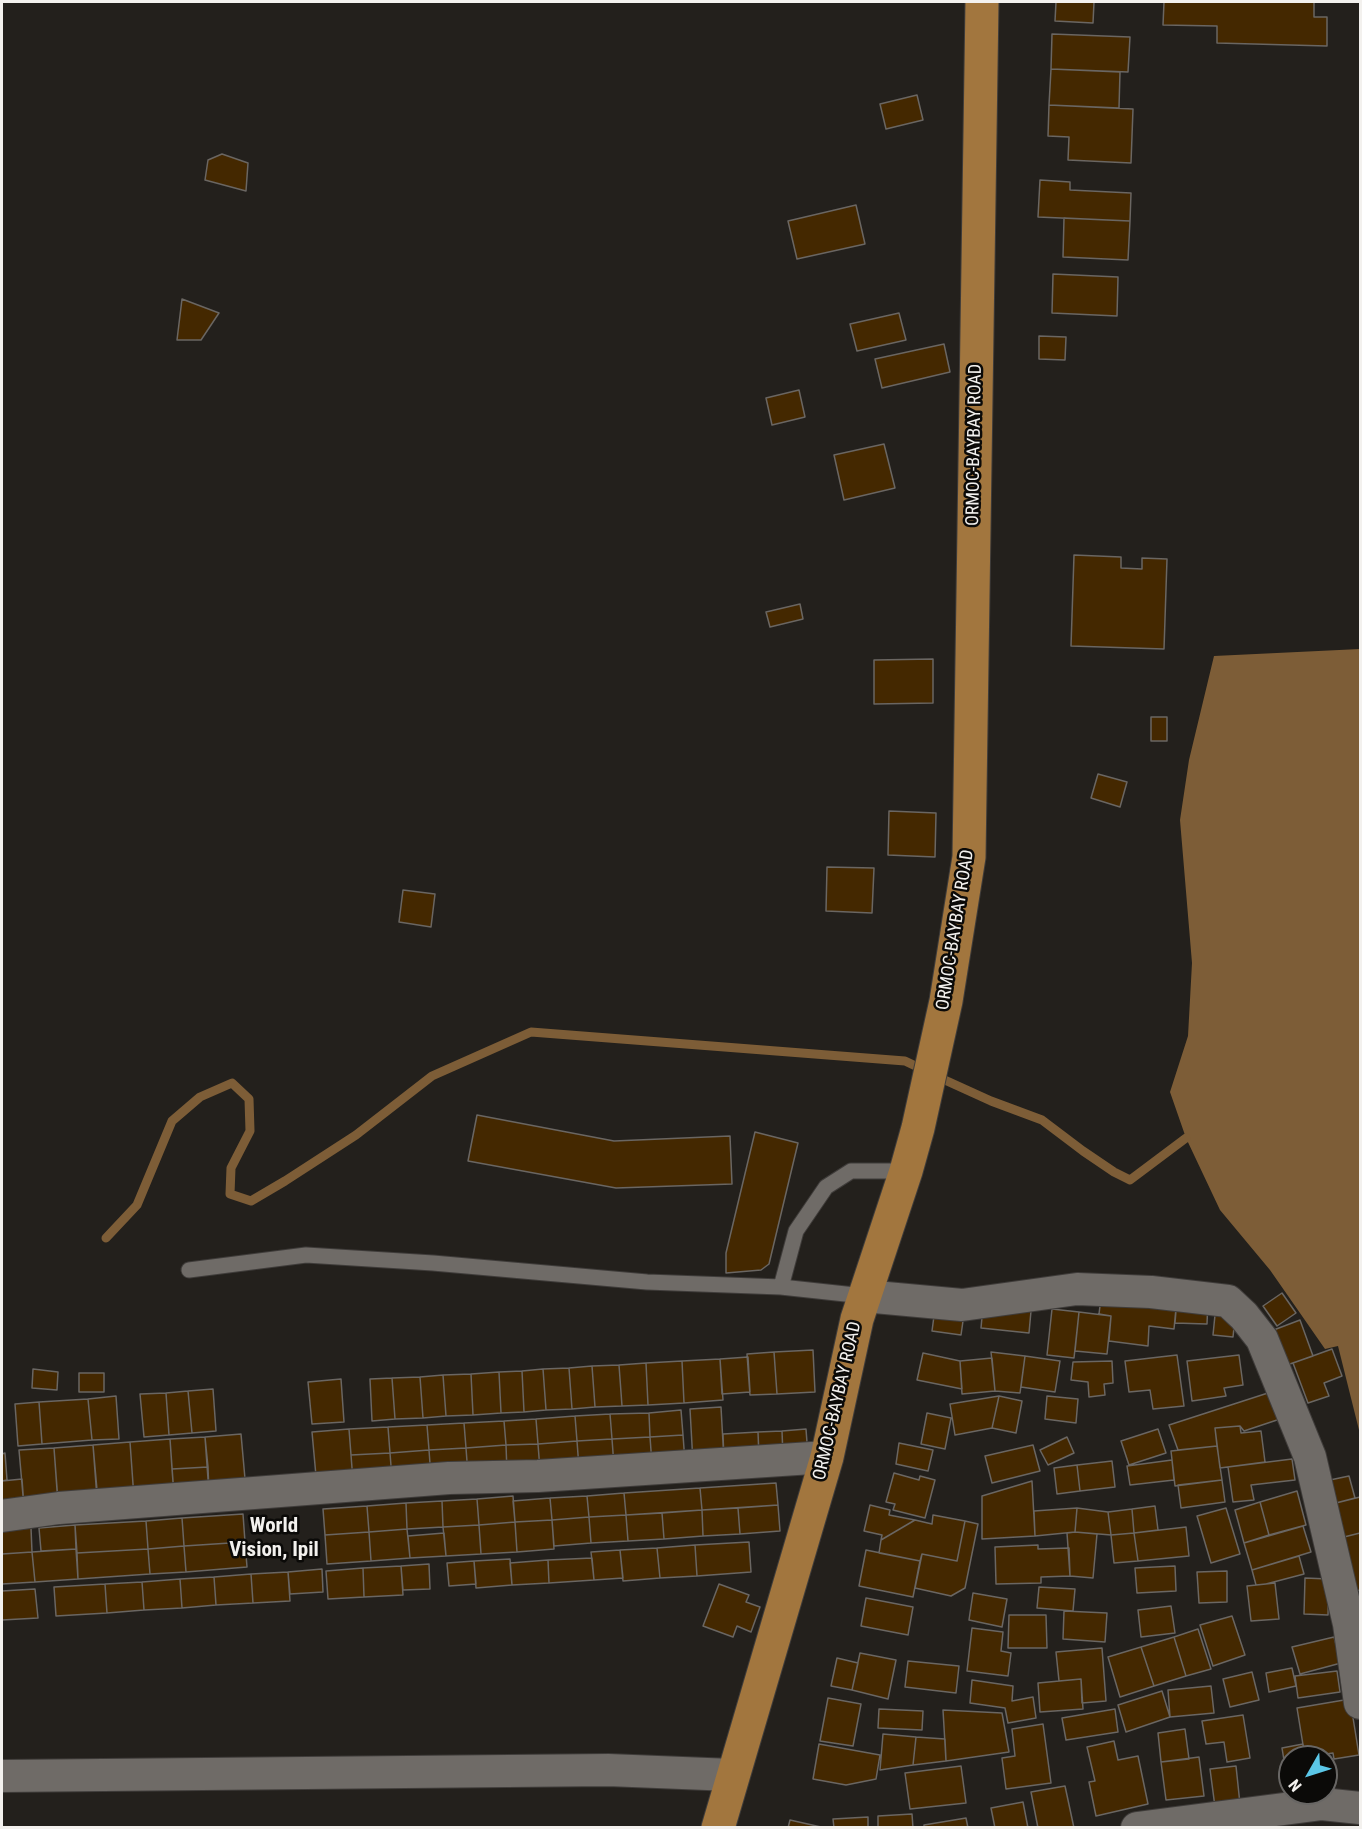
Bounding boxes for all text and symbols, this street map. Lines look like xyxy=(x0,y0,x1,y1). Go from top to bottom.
street label: ORMOC-BAYBAY ROAD xyxy=(963,364,987,526)
street label: ORMOC-BAYBAY ROAD xyxy=(933,848,979,1012)
street label: ORMOC-BAYBAY ROAD xyxy=(809,1320,867,1482)
district label: World Vision, Ipil xyxy=(229,1514,319,1564)
north arrow xyxy=(1278,1745,1338,1805)
text: N xyxy=(1285,1776,1306,1795)

